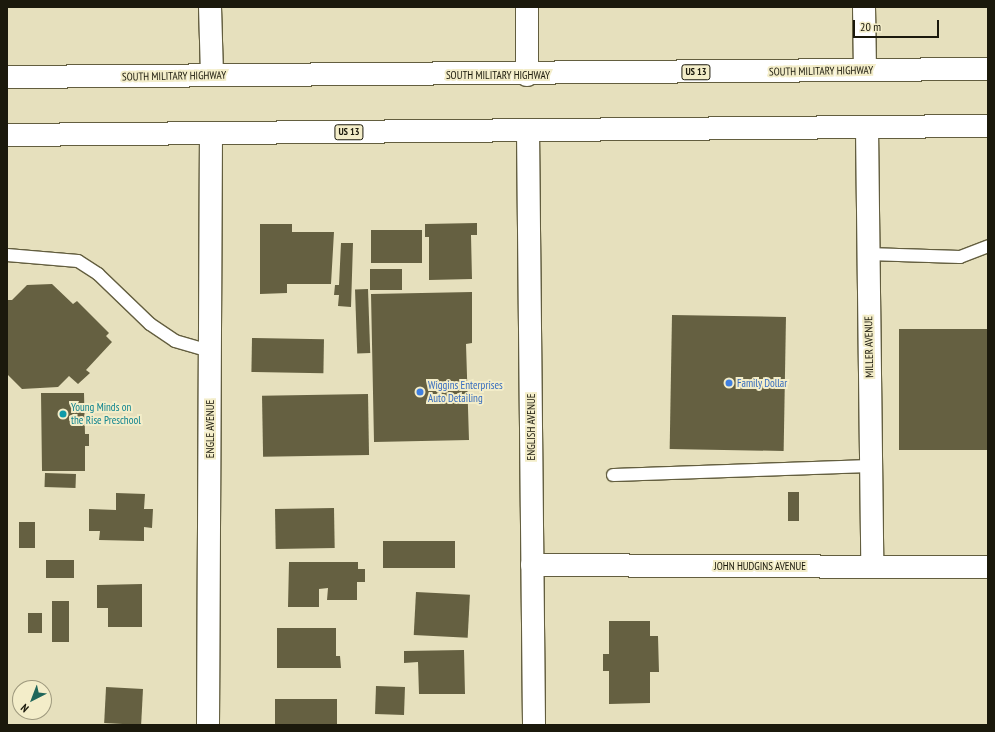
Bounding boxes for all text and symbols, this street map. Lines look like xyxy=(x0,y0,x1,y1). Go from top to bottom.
scale bar xyxy=(855,12,941,38)
text: 20 m xyxy=(860,19,881,34)
street label: SOUTH MILITARY HIGHWAY xyxy=(769,63,873,79)
road number: US 13 xyxy=(681,64,711,80)
street label: SOUTH MILITARY HIGHWAY xyxy=(122,68,226,84)
street label: SOUTH MILITARY HIGHWAY xyxy=(446,68,550,82)
road number: US 13 xyxy=(334,124,364,140)
street label: MILLER AVENUE xyxy=(862,316,876,378)
place label: Family Dollar xyxy=(737,376,788,390)
marker: Family Dollar xyxy=(724,378,734,388)
place label: Wiggins Enterprises Auto Detailing xyxy=(428,379,503,405)
marker: Wiggins Enterprises Auto Detailing xyxy=(415,387,425,397)
street label: ENGLISH AVENUE xyxy=(524,393,538,461)
street label: ENGLE AVENUE xyxy=(203,400,217,458)
place label: Young Minds on the Rise Preschool xyxy=(71,401,141,427)
marker: Young Minds on the Rise Preschool xyxy=(58,409,68,419)
street label: JOHN HUDGINS AVENUE xyxy=(714,559,806,573)
north arrow xyxy=(12,680,52,720)
text: N xyxy=(18,701,32,715)

